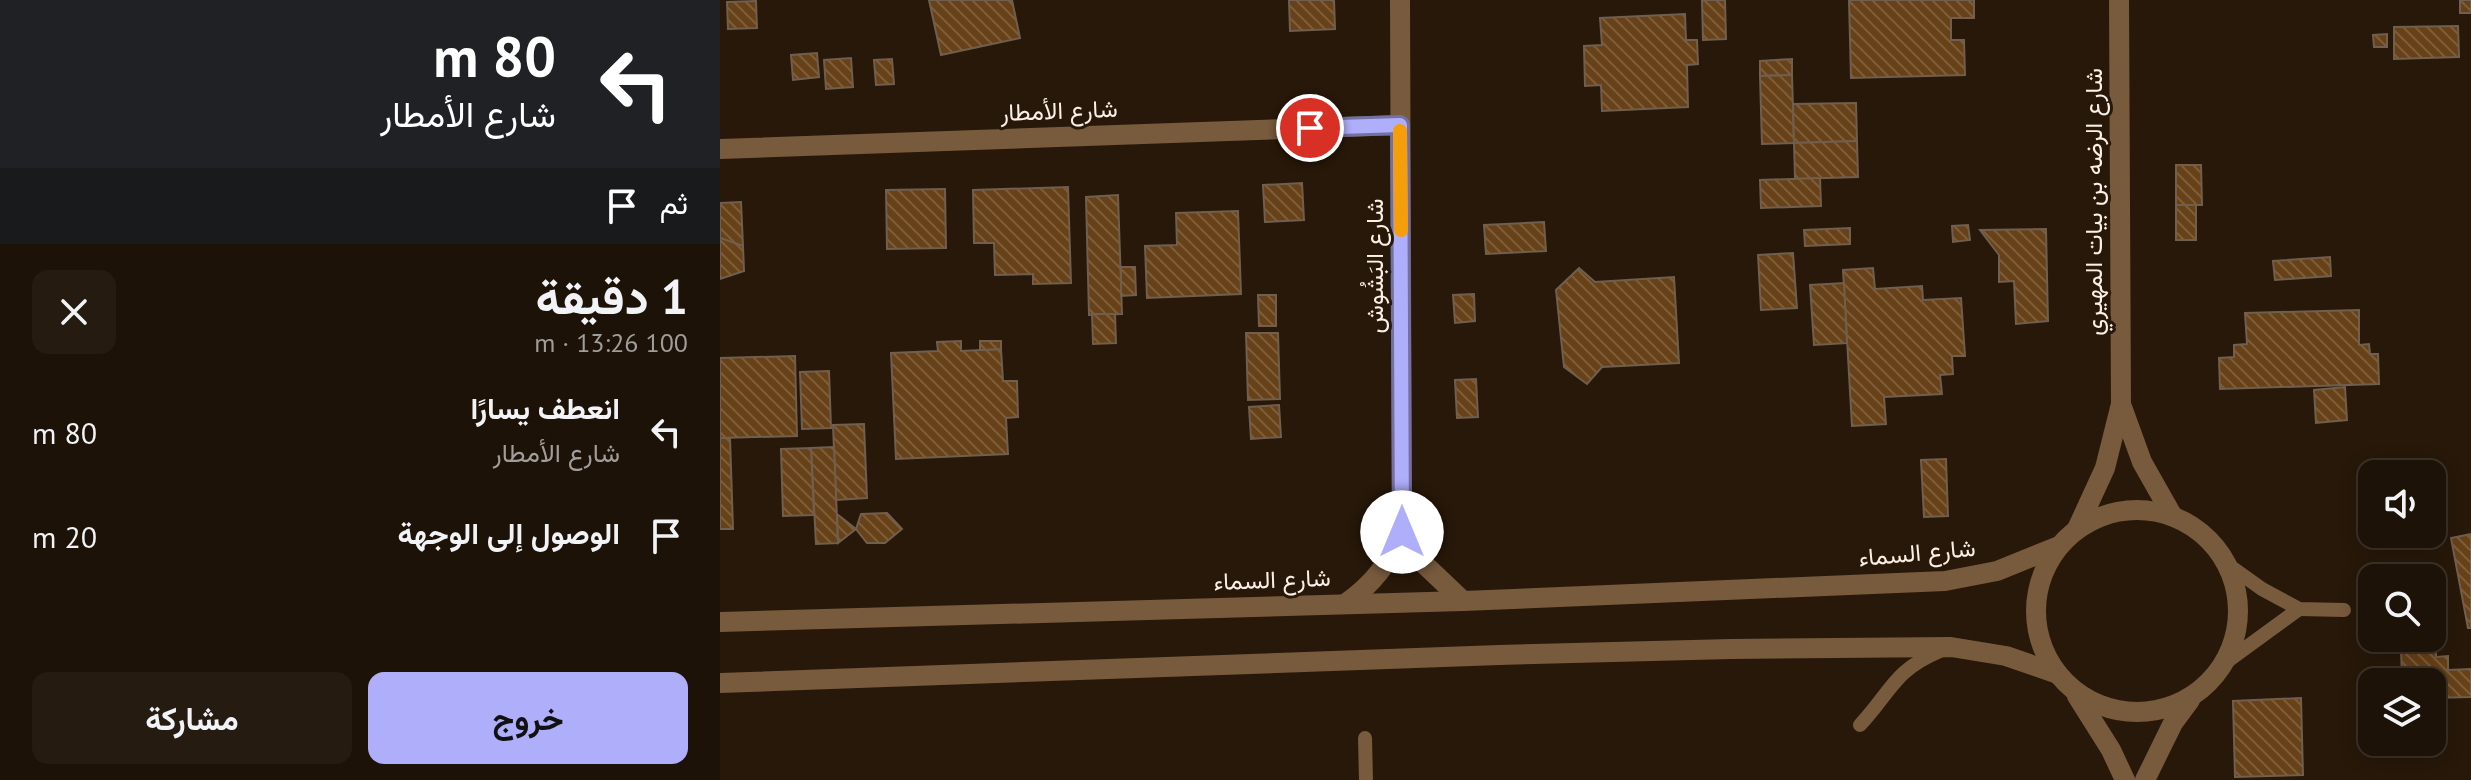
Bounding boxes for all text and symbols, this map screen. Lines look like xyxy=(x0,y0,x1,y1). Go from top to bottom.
text: 80 m xyxy=(433,20,556,92)
icon: left xyxy=(584,32,688,136)
street label: شارع الرضه بن بيات المهيري xyxy=(2078,68,2113,336)
text: شارع الأمطار xyxy=(380,90,556,137)
street label: شارع الأمطار xyxy=(999,93,1118,129)
pin xyxy=(1276,94,1344,162)
icon: arrive xyxy=(1288,106,1332,150)
text: ثم xyxy=(660,183,688,222)
icon: arrive xyxy=(600,184,644,228)
street label: شارع البَشُوش xyxy=(1359,199,1391,333)
text: 1 دقيقة xyxy=(535,265,688,327)
button: close xyxy=(32,270,116,354)
text: 100 m · 13:26 xyxy=(534,326,688,359)
text: انعطف يسارًا xyxy=(470,388,620,427)
icon: left xyxy=(644,410,688,454)
text: 80 m xyxy=(32,413,97,452)
text: شارع الأمطار xyxy=(493,436,620,469)
map controls xyxy=(2358,460,2446,756)
button: sound xyxy=(2358,460,2446,548)
position arrow xyxy=(1360,490,1444,574)
text: الوصول إلى الوجهة xyxy=(397,513,620,552)
icon: arrive xyxy=(644,514,688,558)
text: 20 m xyxy=(32,517,97,556)
street label: شارع السماء xyxy=(1857,532,1977,574)
street label: شارع السماء xyxy=(1213,562,1331,598)
button: search xyxy=(2358,564,2446,652)
button: layers xyxy=(2358,668,2446,756)
button: مشاركة xyxy=(32,672,352,764)
button: خروج xyxy=(368,672,688,764)

